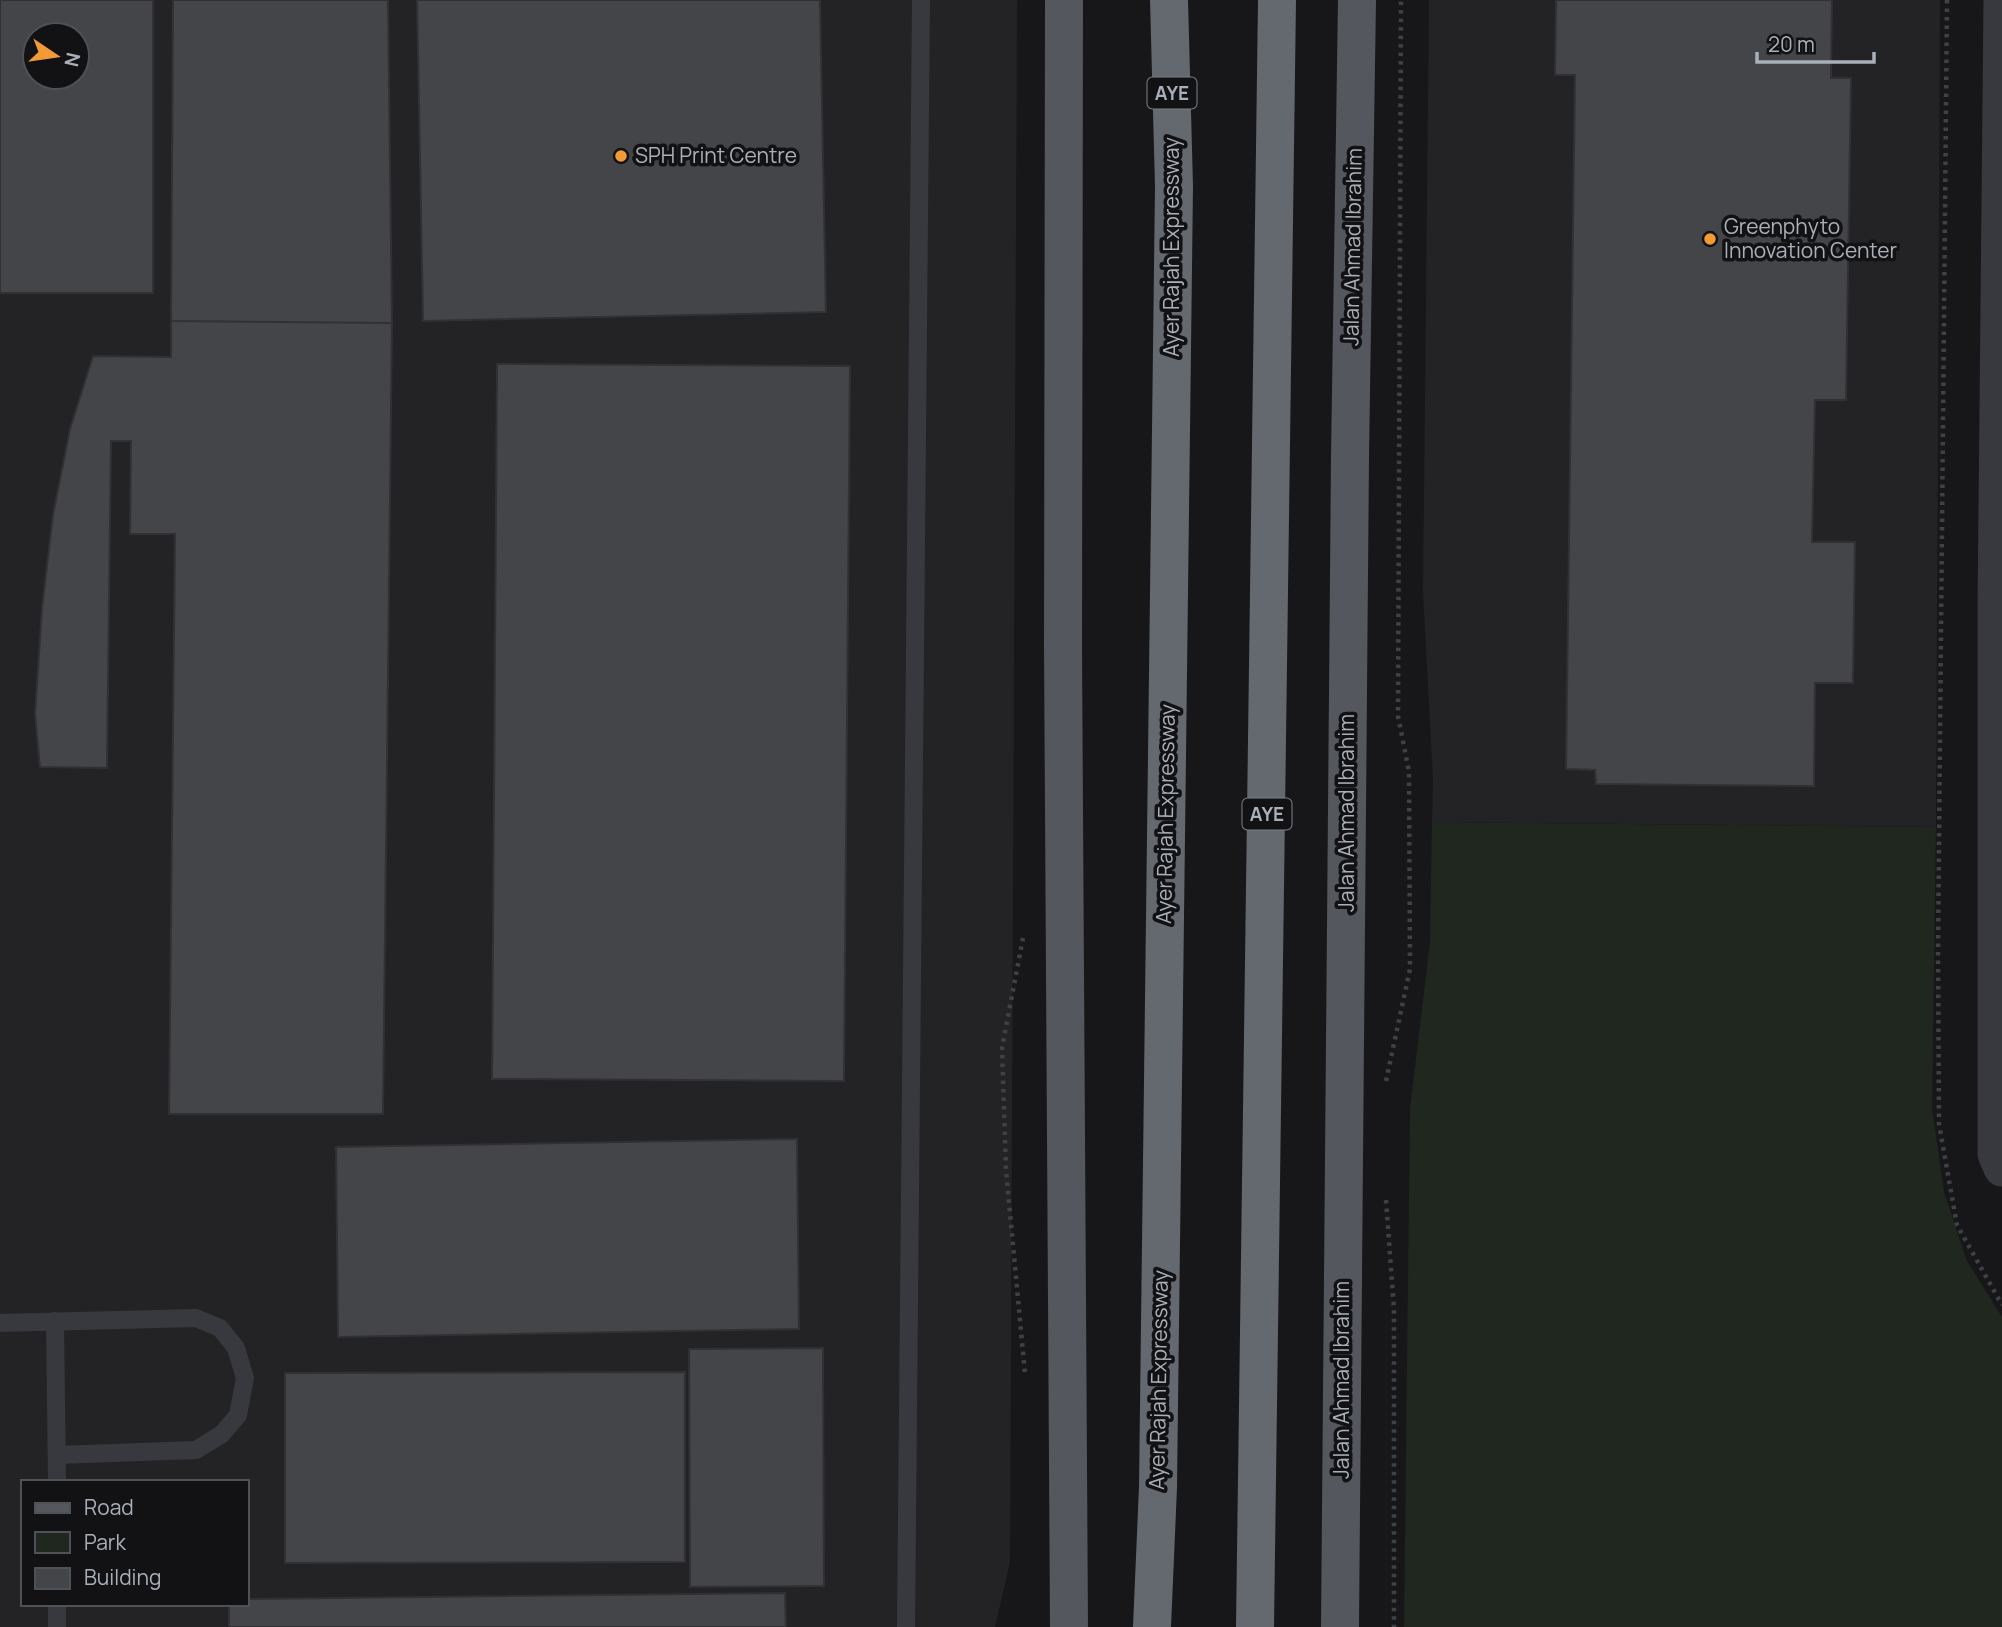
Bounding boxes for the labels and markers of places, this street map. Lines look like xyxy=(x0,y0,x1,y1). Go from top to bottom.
place label: SPH Print Centre xyxy=(635,141,797,169)
marker: SPH Print Centre xyxy=(613,148,629,164)
place label: Greenphyto Innovation Center xyxy=(1724,212,1898,264)
marker: Greenphyto Innovation Center xyxy=(1702,231,1718,247)

